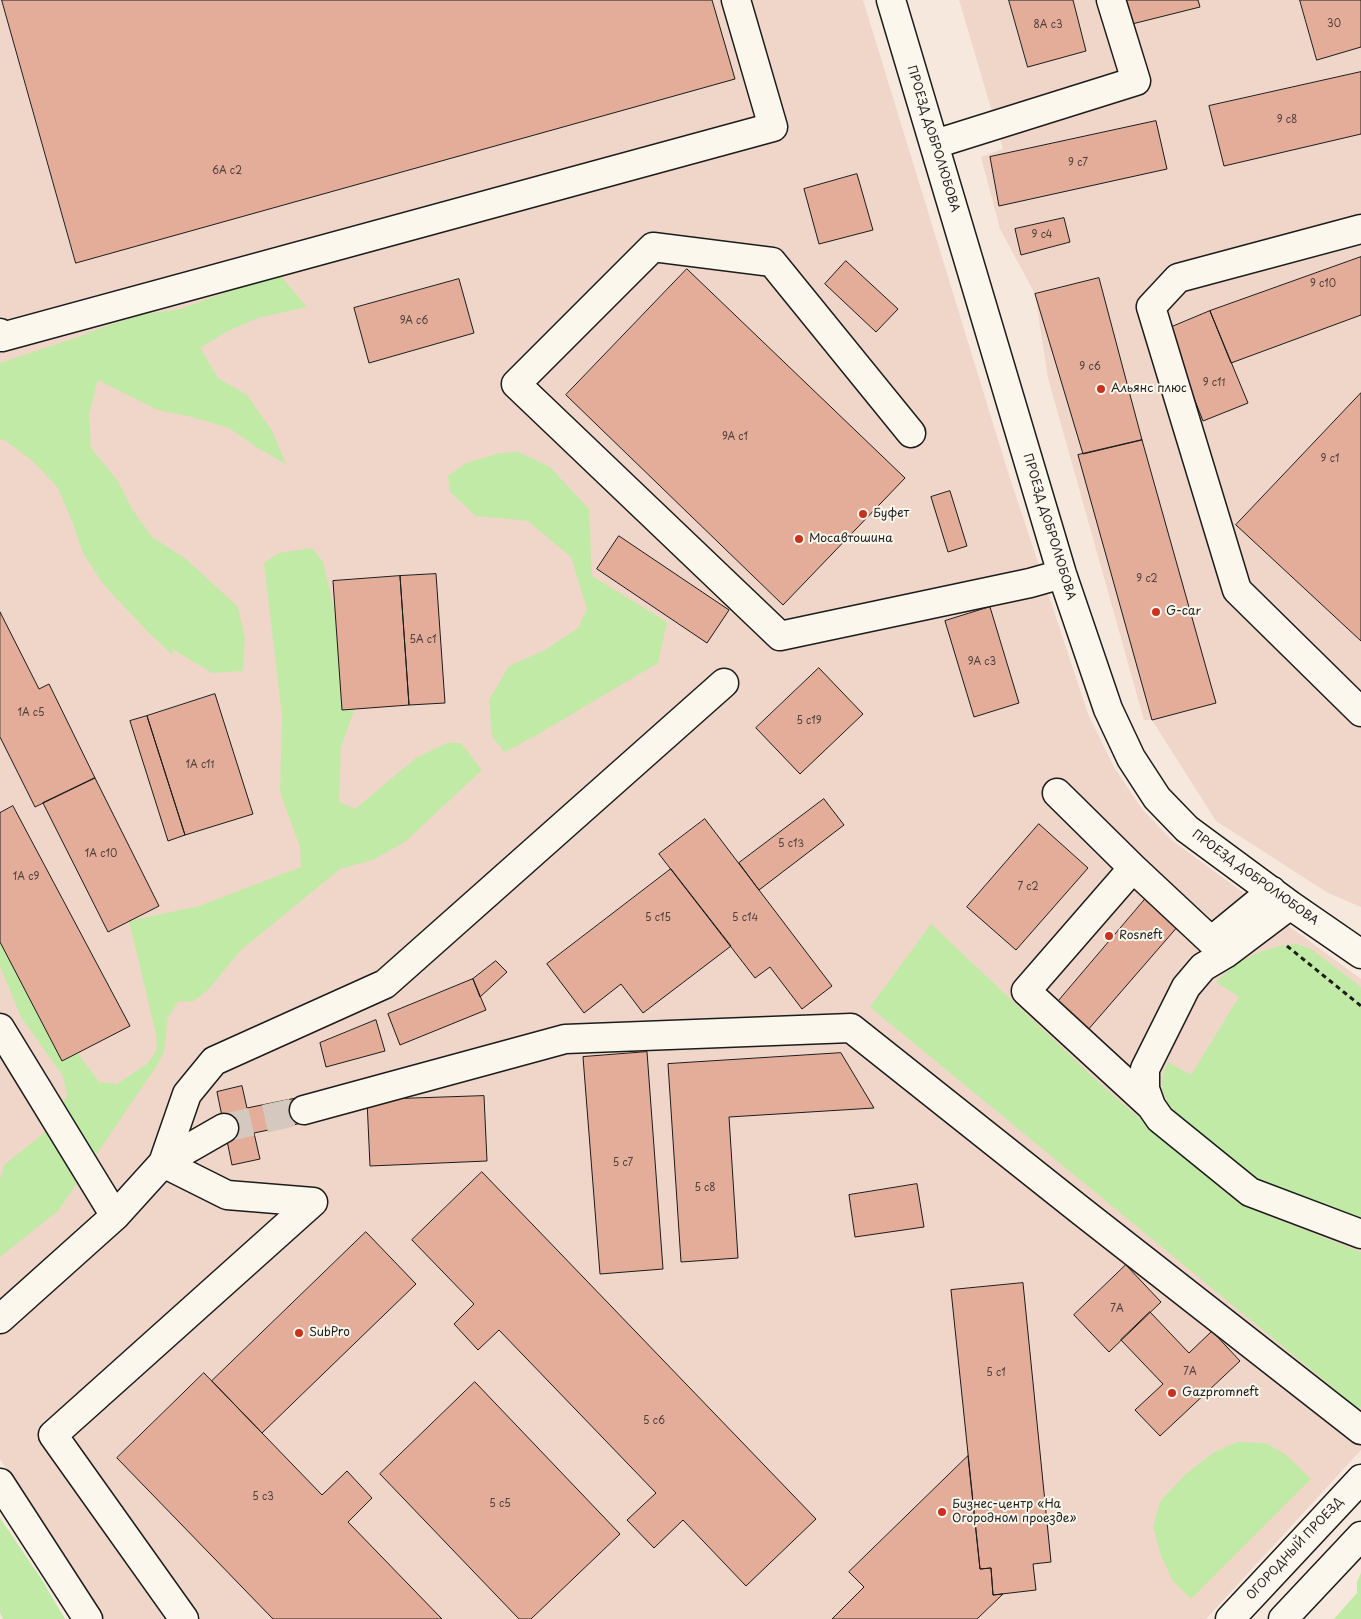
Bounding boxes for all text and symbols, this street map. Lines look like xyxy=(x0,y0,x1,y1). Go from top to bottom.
house number: 30 xyxy=(1327,18,1341,30)
house number: 8А с3 xyxy=(1034,19,1062,31)
street label: ПРОЕЗД ДОБРОЛЮБОВА xyxy=(904,64,962,214)
house number: 9 с8 xyxy=(1277,114,1297,126)
house number: 9 с7 xyxy=(1068,157,1088,169)
house number: 6А с2 xyxy=(212,165,242,177)
house number: 9 с4 xyxy=(1032,229,1052,241)
house number: 9 с10 xyxy=(1310,278,1336,290)
house number: 9А с6 xyxy=(400,315,428,327)
house number: 9 c6 xyxy=(1079,361,1101,373)
house number: 9 с11 xyxy=(1203,377,1225,389)
place label: Альянс плюс xyxy=(1111,382,1187,396)
marker: Альянс плюс xyxy=(1095,383,1107,395)
house number: 9А с1 xyxy=(722,431,748,443)
street label: ПРОЕЗД ДОБРОЛЮБОВА xyxy=(1020,452,1078,602)
house number: 9 с1 xyxy=(1321,453,1339,465)
place label: Буфет xyxy=(873,507,909,521)
marker: Буфет xyxy=(857,508,869,520)
place label: Мосавтошина xyxy=(809,532,893,546)
marker: Мосавтошина xyxy=(793,533,805,545)
house number: 9 с2 xyxy=(1136,573,1158,585)
place label: G-car xyxy=(1166,605,1201,619)
marker: G-car xyxy=(1150,606,1162,618)
house number: 5А с1 xyxy=(409,634,437,646)
house number: 9А с3 xyxy=(968,656,996,668)
house number: 1А с5 xyxy=(17,707,45,719)
house number: 5 с19 xyxy=(796,715,822,727)
house number: 1А с11 xyxy=(186,759,214,771)
street label: ПРОЕЗД ДОБРОЛЮБОВА xyxy=(1189,827,1321,929)
house number: 5 с13 xyxy=(778,838,804,850)
house number: 1А с10 xyxy=(85,848,117,860)
house number: 1А с9 xyxy=(13,871,39,883)
house number: 7 c2 xyxy=(1017,881,1039,893)
house number: 5 с15 xyxy=(645,912,671,924)
house number: 5 с14 xyxy=(732,912,758,924)
place label: Rosneft xyxy=(1119,929,1163,943)
marker: Rosneft xyxy=(1103,930,1115,942)
house number: 5 с7 xyxy=(613,1157,633,1169)
house number: 5 с8 xyxy=(694,1182,716,1194)
house number: 7А xyxy=(1110,1303,1124,1315)
place label: SubPro xyxy=(309,1326,350,1340)
marker: SubPro xyxy=(293,1327,305,1339)
house number: 7А xyxy=(1183,1366,1197,1378)
house number: 5 с1 xyxy=(986,1367,1006,1379)
place label: Gazpromneft xyxy=(1182,1386,1259,1400)
marker: Gazpromneft xyxy=(1166,1387,1178,1399)
house number: 5 с6 xyxy=(643,1415,665,1427)
house number: 5 с3 xyxy=(252,1491,274,1503)
street label: ОГОРОДНЫЙ ПРОЕЗД xyxy=(1244,1495,1346,1603)
house number: 5 c5 xyxy=(489,1498,511,1510)
place label: Бизнес-центр «На Огородном проезде» xyxy=(952,1498,1076,1526)
marker: Бизнес-центр «На Огородном проезде» xyxy=(936,1506,948,1518)

